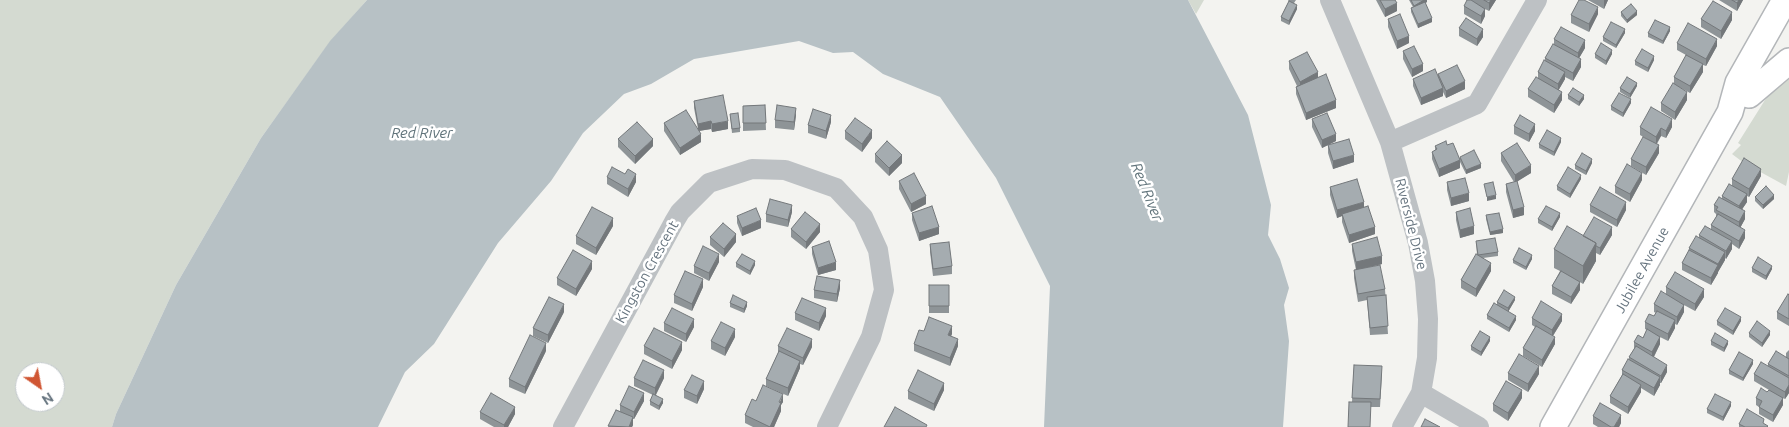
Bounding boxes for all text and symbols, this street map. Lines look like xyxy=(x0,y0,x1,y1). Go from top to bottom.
water label: Red River xyxy=(391,124,453,142)
water label: Red River xyxy=(1127,160,1167,224)
street label: Riverside Drive xyxy=(1392,177,1430,271)
street label: Kingston Crescent xyxy=(612,218,682,326)
street label: Jubilee Avenue xyxy=(1611,224,1673,316)
north arrow xyxy=(15,362,65,412)
text: N xyxy=(39,389,56,408)

